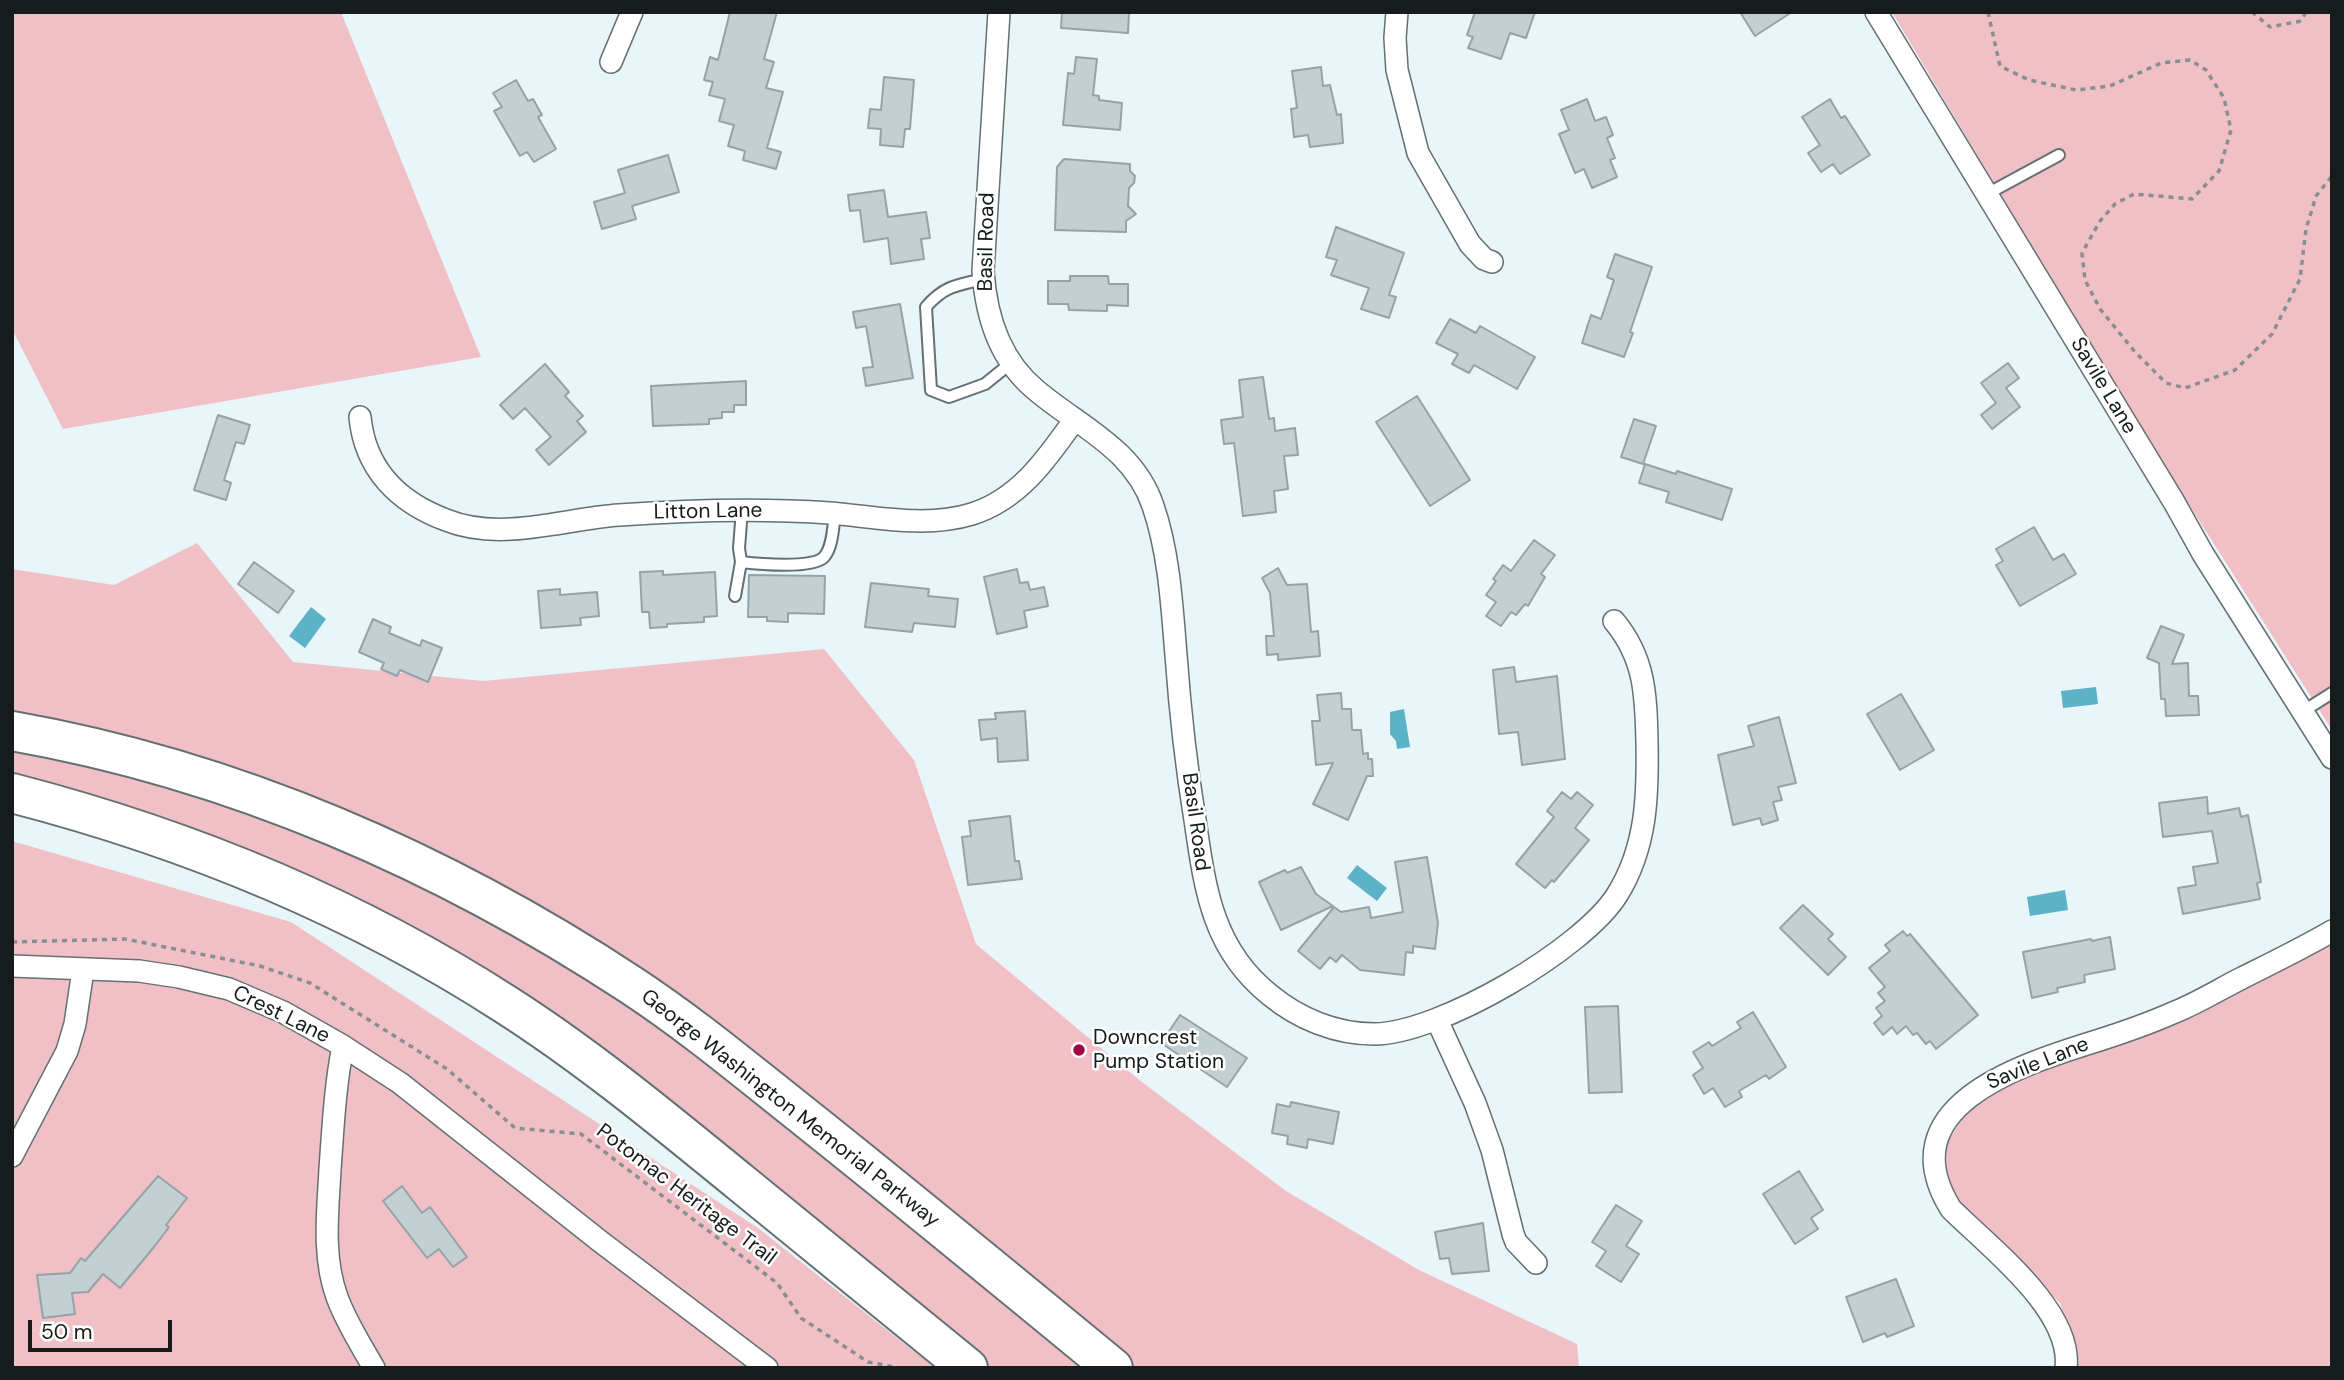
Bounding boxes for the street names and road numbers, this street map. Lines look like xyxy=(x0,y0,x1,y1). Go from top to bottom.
street label: Basil Road xyxy=(974,192,1000,292)
street label: Savile Lane xyxy=(2064,333,2142,439)
street label: Litton Lane xyxy=(653,498,763,526)
street label: Basil Road xyxy=(1176,771,1214,873)
street label: Crest Lane xyxy=(228,981,334,1049)
street label: George Washington Memorial Parkway xyxy=(636,985,944,1233)
street label: Savile Lane xyxy=(1983,1032,2093,1096)
street label: Potomac Heritage Trail xyxy=(591,1119,781,1271)

